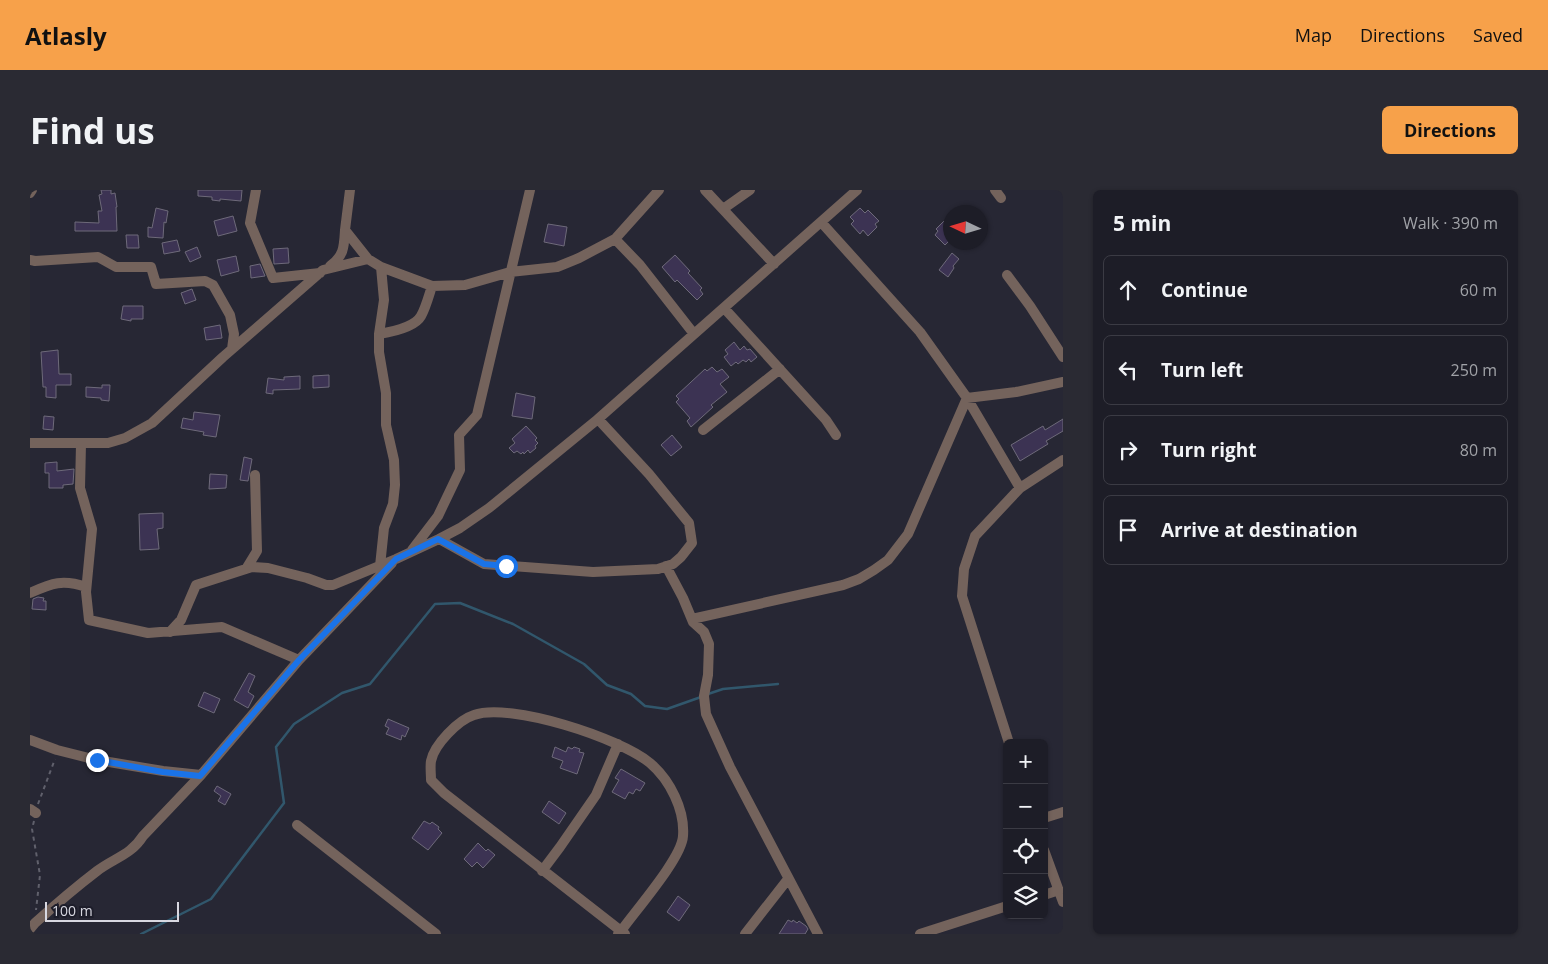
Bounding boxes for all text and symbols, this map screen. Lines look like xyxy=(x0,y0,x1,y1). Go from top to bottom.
text: Atlasly xyxy=(25,19,107,52)
text: Map xyxy=(1295,23,1332,47)
text: Directions xyxy=(1360,23,1445,47)
text: Saved xyxy=(1473,23,1523,47)
button: Directions xyxy=(1382,106,1518,154)
text: Find us xyxy=(30,107,155,154)
north arrow xyxy=(943,205,988,250)
text: 5 min xyxy=(1113,209,1171,237)
text: Walk · 390 m xyxy=(1403,212,1498,234)
icon: ahead xyxy=(1114,276,1142,304)
text: Continue xyxy=(1161,277,1248,303)
text: 60 m xyxy=(1460,279,1497,301)
icon: left xyxy=(1114,356,1142,384)
text: Turn left xyxy=(1161,357,1243,383)
text: 250 m xyxy=(1451,359,1497,381)
icon: right xyxy=(1114,436,1142,464)
text: Turn right xyxy=(1161,437,1256,463)
text: 80 m xyxy=(1460,439,1497,461)
icon: arrive xyxy=(1114,516,1142,544)
text: Arrive at destination xyxy=(1161,517,1358,543)
route start xyxy=(495,555,518,578)
map controls xyxy=(1003,739,1048,919)
button: + xyxy=(1003,739,1048,784)
route end xyxy=(86,749,109,772)
button: − xyxy=(1003,784,1048,829)
button: locate xyxy=(1003,829,1048,874)
button: layers xyxy=(1003,874,1048,919)
scale bar xyxy=(45,899,179,922)
text: 100 m xyxy=(52,901,93,920)

